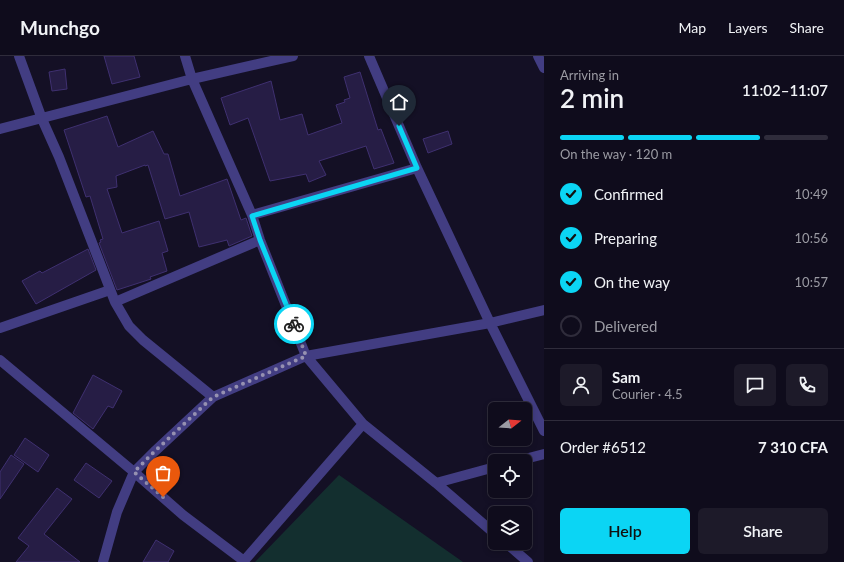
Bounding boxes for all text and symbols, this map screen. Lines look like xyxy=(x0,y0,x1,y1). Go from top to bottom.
text: Munchgo xyxy=(20,16,100,39)
text: Map xyxy=(678,19,706,36)
text: Layers xyxy=(728,19,768,36)
text: Share xyxy=(790,19,824,36)
text: Arriving in xyxy=(560,67,619,83)
text: 11:02–11:07 xyxy=(742,81,828,99)
text: 2 min xyxy=(560,82,624,114)
pin xyxy=(382,85,416,126)
icon: home xyxy=(388,91,410,113)
text: On the way · 120 m xyxy=(560,146,672,162)
icon: check xyxy=(560,183,582,205)
text: Confirmed xyxy=(594,185,663,203)
text: 10:49 xyxy=(795,186,828,202)
icon: check xyxy=(560,227,582,249)
text: Preparing xyxy=(594,229,657,247)
text: 10:56 xyxy=(795,230,828,246)
icon: check xyxy=(560,271,582,293)
text: On the way xyxy=(594,273,670,291)
text: 10:57 xyxy=(795,274,828,290)
courier xyxy=(274,304,314,344)
icon: bike xyxy=(283,313,305,335)
text: Delivered xyxy=(594,317,657,335)
button: person xyxy=(560,364,602,406)
button: chat xyxy=(734,364,776,406)
button: phone xyxy=(786,364,828,406)
text: Sam xyxy=(612,368,640,386)
text: Courier · 4.5 xyxy=(612,386,683,402)
north arrow xyxy=(488,402,532,446)
map controls xyxy=(488,402,532,550)
text: Order #6512 xyxy=(560,438,646,456)
text: 7 310 CFA xyxy=(758,438,828,456)
button: locate xyxy=(488,454,532,498)
pin xyxy=(146,456,180,497)
icon: bag xyxy=(152,462,174,484)
button: layers xyxy=(488,506,532,550)
button: Help xyxy=(560,508,690,554)
button: Share xyxy=(698,508,828,554)

